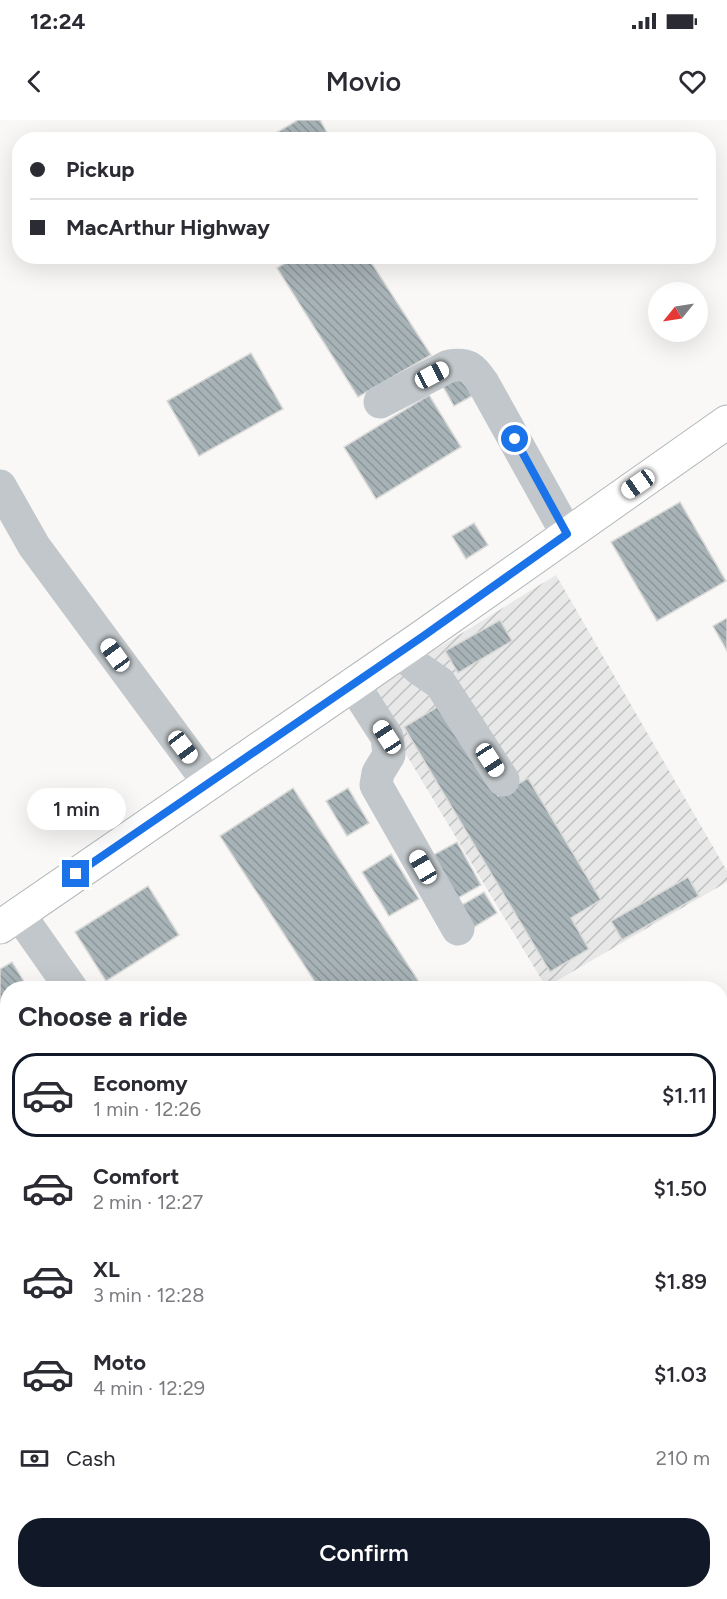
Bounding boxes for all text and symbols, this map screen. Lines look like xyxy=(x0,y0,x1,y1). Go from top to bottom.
text: 12:24 xyxy=(30,8,85,35)
icon: back xyxy=(18,65,51,98)
text: Movio xyxy=(326,65,401,98)
icon: heart xyxy=(676,65,709,98)
text: Pickup xyxy=(66,156,135,183)
text: MacArthur Highway xyxy=(66,214,270,241)
north arrow xyxy=(648,282,708,342)
map controls xyxy=(648,282,708,342)
car xyxy=(412,359,452,391)
route start xyxy=(501,425,528,452)
car xyxy=(618,466,658,502)
car xyxy=(97,635,133,675)
car xyxy=(370,717,404,757)
car xyxy=(165,727,201,767)
car xyxy=(473,740,507,780)
callout: 1 min xyxy=(26,787,125,829)
text: 1 min xyxy=(53,797,100,821)
car xyxy=(406,847,440,887)
route end xyxy=(62,860,89,887)
text: Choose a ride xyxy=(18,1000,187,1033)
icon: car xyxy=(21,1068,75,1122)
text: Economy xyxy=(93,1070,188,1097)
text: $1.11 xyxy=(662,1082,707,1109)
text: 1 min · 12:26 xyxy=(93,1097,201,1121)
icon: car xyxy=(21,1161,75,1215)
text: Comfort xyxy=(93,1163,179,1190)
text: $1.50 xyxy=(653,1175,707,1202)
text: 2 min · 12:27 xyxy=(93,1190,203,1214)
icon: car xyxy=(21,1254,75,1308)
text: XL xyxy=(93,1256,120,1283)
text: $1.89 xyxy=(654,1268,707,1295)
text: 3 min · 12:28 xyxy=(93,1283,205,1307)
icon: car xyxy=(21,1347,75,1401)
text: Moto xyxy=(93,1349,146,1376)
text: $1.03 xyxy=(654,1361,707,1388)
text: 4 min · 12:29 xyxy=(93,1376,205,1400)
icon: cash xyxy=(18,1442,51,1475)
text: Cash xyxy=(66,1445,116,1472)
text: 210 m xyxy=(656,1446,710,1470)
button: Confirm xyxy=(18,1518,710,1587)

